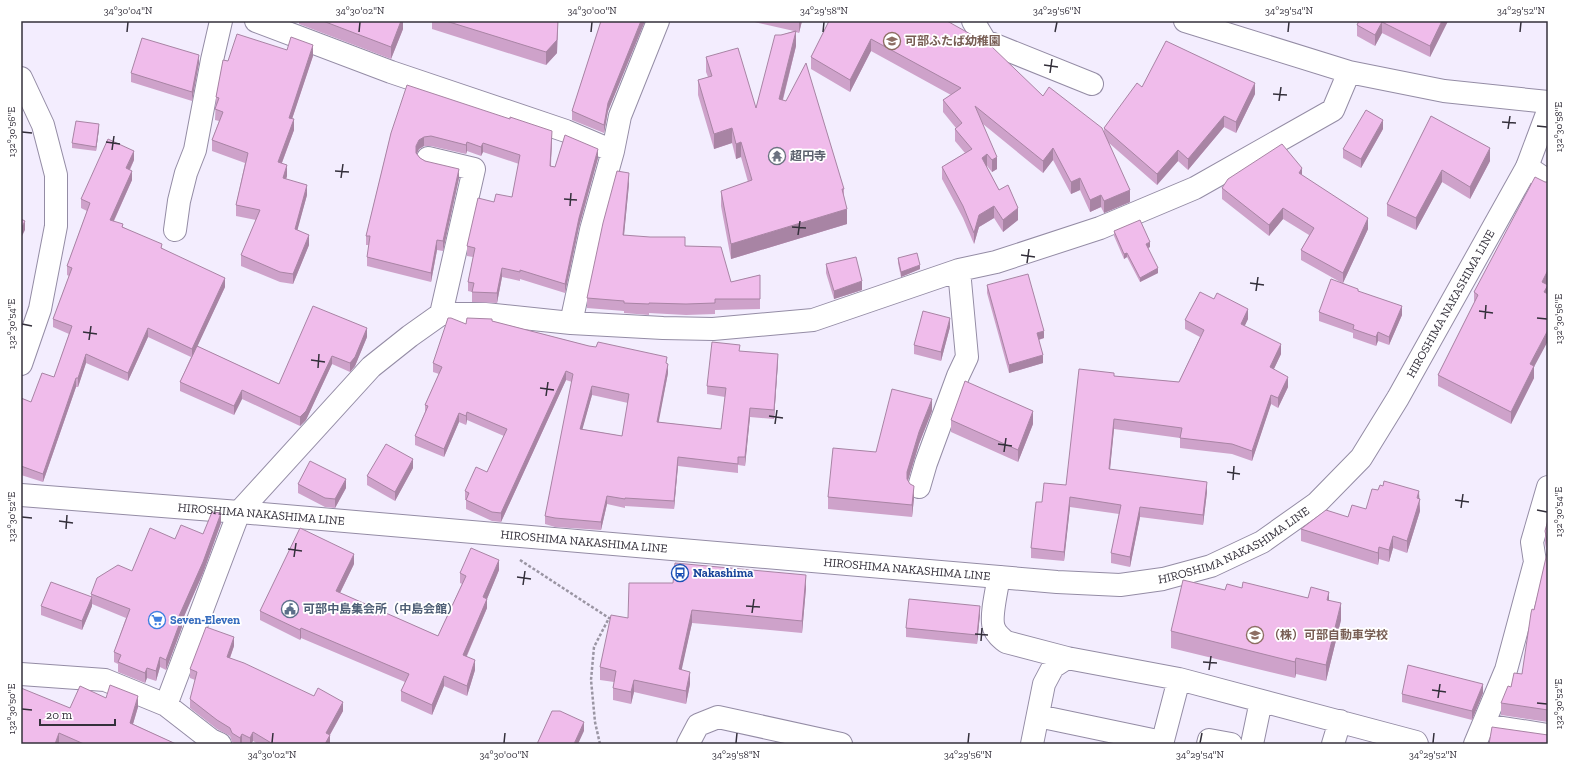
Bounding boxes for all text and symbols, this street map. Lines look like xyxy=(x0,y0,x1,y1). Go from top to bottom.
text: 34°30'04"N xyxy=(104,5,153,17)
text: 34°30'02"N xyxy=(336,5,385,17)
text: 34°30'00"N xyxy=(567,5,617,17)
text: 34°29'58"N xyxy=(800,5,849,17)
text: 34°29'56"N xyxy=(1033,5,1082,17)
text: 34°29'54"N xyxy=(1265,5,1313,17)
text: 34°29'52"N xyxy=(1497,5,1545,17)
school or university icon: 可部ふたば幼稚園 xyxy=(882,31,902,51)
place label: 可部ふたば幼稚園 xyxy=(905,34,1001,48)
text: 132°30'58"E xyxy=(1553,102,1565,152)
text: 132°30'56"E xyxy=(6,107,18,157)
temple icon: 超円寺 xyxy=(767,146,787,166)
place label: 超円寺 xyxy=(790,149,826,163)
street label: HIROSHIMA NAKASHIMA LINE xyxy=(1404,227,1498,380)
text: 132°30'56"E xyxy=(1553,294,1565,344)
text: 132°30'54"E xyxy=(6,299,18,349)
text: 132°30'54"E xyxy=(1553,487,1565,537)
text: 132°30'52"E xyxy=(6,492,18,542)
street label: HIROSHIMA NAKASHIMA LINE xyxy=(177,500,345,528)
street label: HIROSHIMA NAKASHIMA LINE xyxy=(1157,504,1312,587)
street label: HIROSHIMA NAKASHIMA LINE xyxy=(500,527,668,556)
street label: HIROSHIMA NAKASHIMA LINE xyxy=(823,555,991,583)
bus stop icon: Nakashima xyxy=(670,563,690,583)
place label: Nakashima xyxy=(693,566,753,580)
public building icon: 可部中島集会所（中島会館） xyxy=(280,599,300,619)
place label: 可部中島集会所（中島会館） xyxy=(303,602,459,616)
supermarket icon: Seven-Eleven xyxy=(147,610,167,630)
place label: Seven-Eleven xyxy=(170,613,240,627)
school or university icon: （株）可部自動車学校 xyxy=(1245,625,1265,645)
place label: （株）可部自動車学校 xyxy=(1268,628,1388,642)
text: 132°30'52"E xyxy=(1553,679,1565,729)
text: 132°30'50"E xyxy=(6,683,18,734)
scale bar xyxy=(40,701,115,727)
text: 20 m xyxy=(46,708,73,722)
text: 34°30'02"N xyxy=(248,749,297,761)
text: 34°30'00"N xyxy=(479,749,529,761)
text: 34°29'58"N xyxy=(712,749,761,761)
text: 34°29'56"N xyxy=(944,749,993,761)
text: 34°29'54"N xyxy=(1176,749,1224,761)
text: 34°29'52"N xyxy=(1409,749,1457,761)

